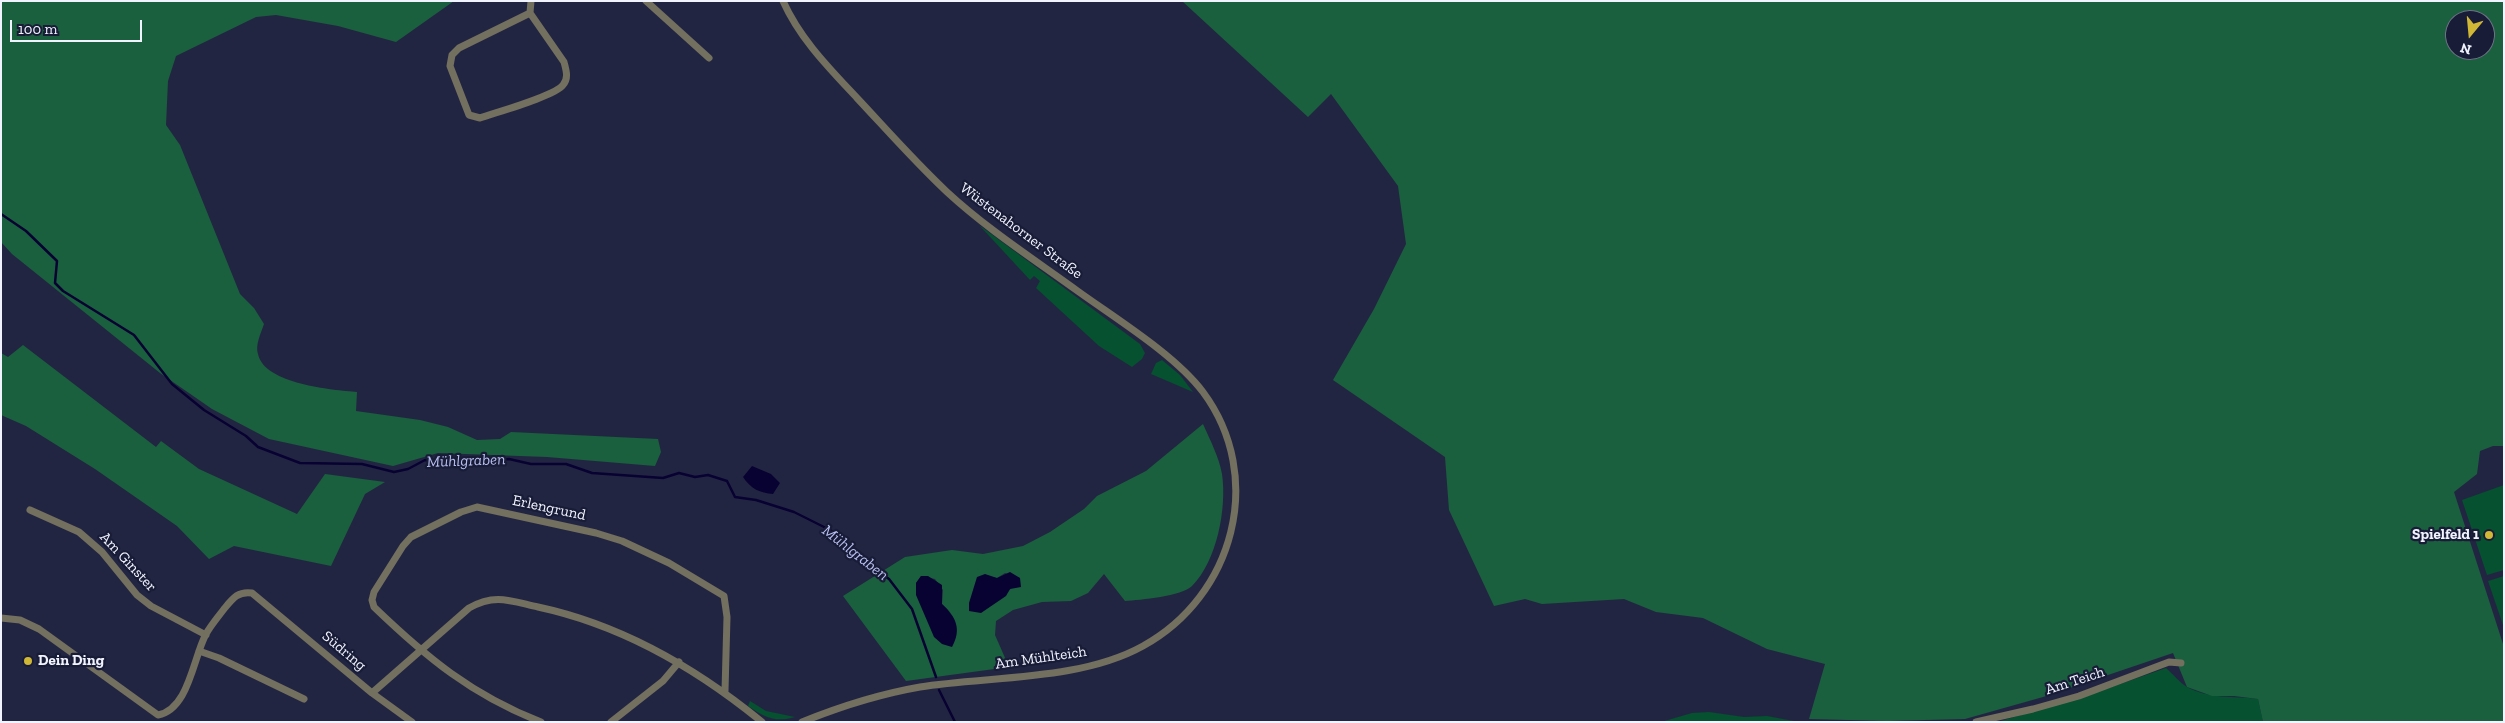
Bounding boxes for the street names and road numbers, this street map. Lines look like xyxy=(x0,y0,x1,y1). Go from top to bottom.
street label: Wüstenahorner Straße xyxy=(956,179,1086,283)
street label: Erlengrund xyxy=(511,491,587,525)
street label: Am Ginster xyxy=(96,529,160,595)
street label: Südring xyxy=(318,627,370,675)
street label: Am Mühlteich xyxy=(994,643,1088,673)
street label: Am Teich xyxy=(2043,663,2107,699)

